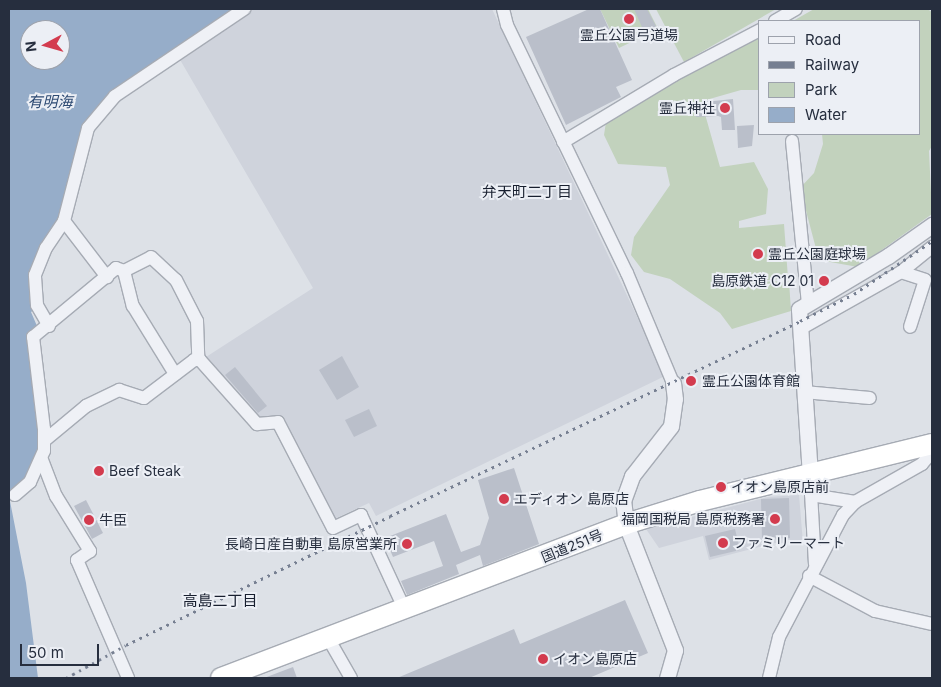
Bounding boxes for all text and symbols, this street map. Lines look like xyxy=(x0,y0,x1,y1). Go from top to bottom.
marker: 霊丘公園弓道場 xyxy=(623,13,635,25)
north arrow xyxy=(20,20,70,70)
legend xyxy=(758,20,921,135)
place label: 霊丘公園弓道場 xyxy=(580,27,678,43)
text: Road xyxy=(805,30,841,49)
text: N xyxy=(22,40,40,53)
text: Railway xyxy=(805,55,859,74)
text: Park xyxy=(805,80,837,99)
water label: 有明海 xyxy=(28,93,72,111)
place label: 霊丘神社 xyxy=(659,100,715,116)
marker: 霊丘神社 xyxy=(719,102,731,114)
text: Water xyxy=(805,105,847,124)
district label: 弁天町二丁目 xyxy=(482,183,572,201)
place label: 霊丘公園庭球場 xyxy=(768,246,866,262)
marker: 霊丘公園庭球場 xyxy=(752,248,764,260)
place label: 島原鉄道 C12 01 xyxy=(711,273,814,289)
marker: 島原鉄道 C12 01 xyxy=(818,275,830,287)
place label: 霊丘公園体育館 xyxy=(702,373,800,389)
marker: 霊丘公園体育館 xyxy=(684,374,698,388)
place label: Beef Steak xyxy=(109,463,181,479)
marker: Beef Steak xyxy=(93,465,105,477)
place label: イオン島原店前 xyxy=(731,479,829,495)
marker: イオン島原店前 xyxy=(715,481,727,493)
place label: エディオン 島原店 xyxy=(514,491,630,507)
marker: エディオン 島原店 xyxy=(498,493,510,505)
place label: 福岡国税局 島原税務署 xyxy=(621,511,765,527)
place label: 牛臣 xyxy=(99,512,127,528)
marker: 福岡国税局 島原税務署 xyxy=(769,513,781,525)
marker: 牛臣 xyxy=(83,514,95,526)
street label: 国道251号 xyxy=(539,526,605,566)
place label: ファミリーマート xyxy=(733,535,845,551)
place label: 長崎日産自動車 島原営業所 xyxy=(225,536,397,552)
marker: ファミリーマート xyxy=(717,537,729,549)
marker: 長崎日産自動車 島原営業所 xyxy=(401,538,413,550)
district label: 高島二丁目 xyxy=(183,592,257,610)
scale bar xyxy=(22,634,101,666)
text: 50 m xyxy=(28,643,64,662)
place label: イオン島原店 xyxy=(553,651,637,667)
marker: イオン島原店 xyxy=(537,653,549,665)

